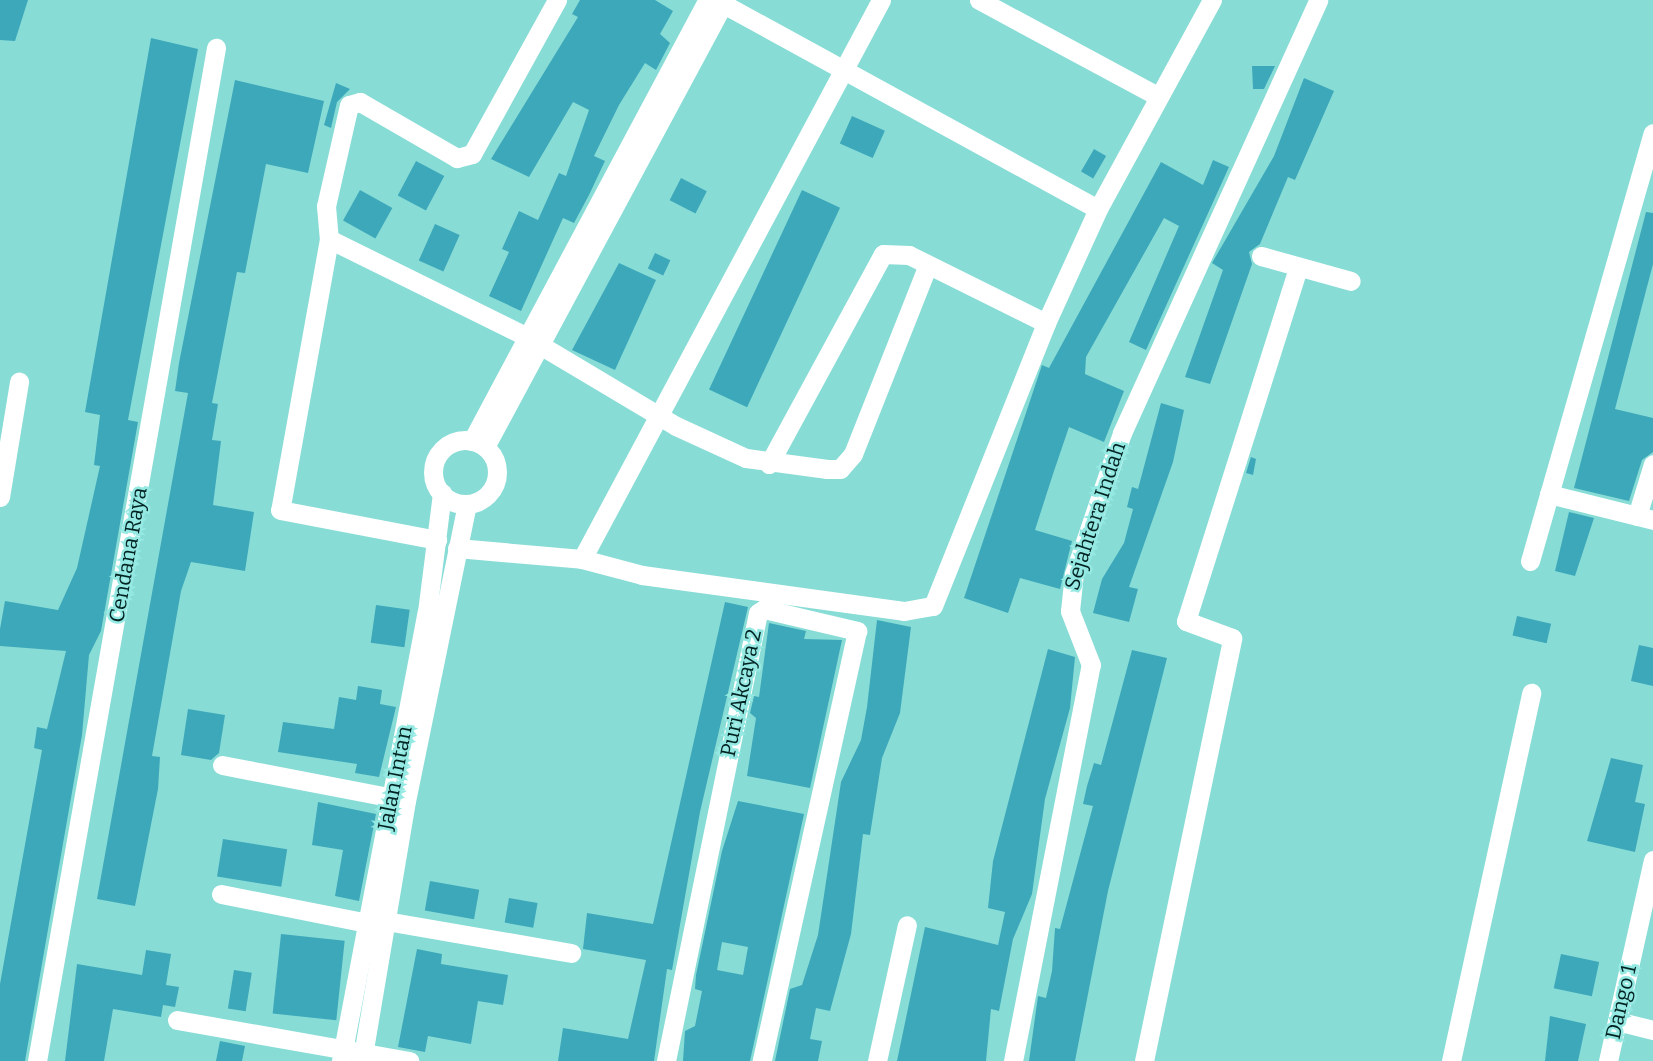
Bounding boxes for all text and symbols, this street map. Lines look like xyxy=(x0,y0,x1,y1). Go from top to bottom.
street label: Sejahtera Indah xyxy=(1059,439,1131,593)
street label: Cendana Raya xyxy=(104,485,152,625)
street label: Puri Akcaya 2 xyxy=(715,627,767,759)
street label: Jalan Intan xyxy=(373,724,417,832)
street label: Dango 1 xyxy=(1600,962,1642,1042)

